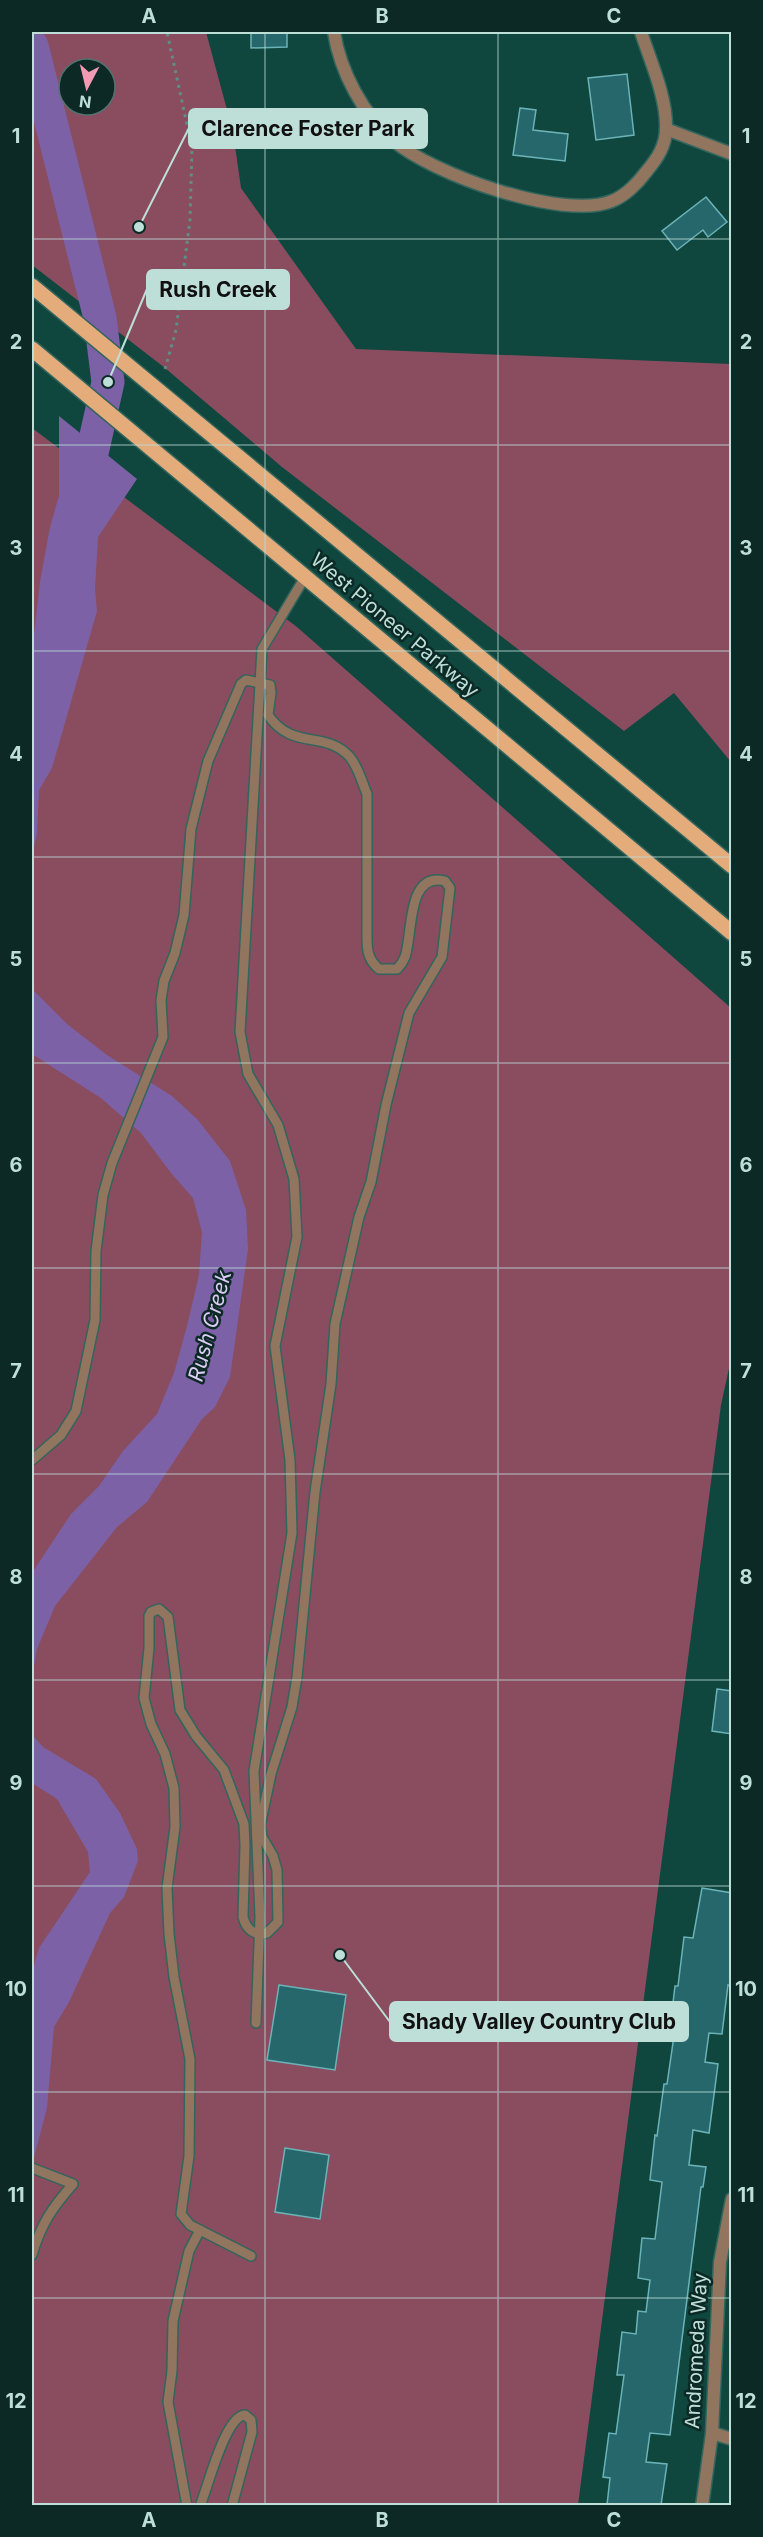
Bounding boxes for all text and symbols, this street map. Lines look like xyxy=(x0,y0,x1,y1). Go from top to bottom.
text: A xyxy=(142,4,157,28)
text: B xyxy=(375,4,389,28)
text: C xyxy=(607,4,621,28)
north arrow xyxy=(57,57,117,117)
text: N xyxy=(78,91,92,113)
callout: Clarence Foster Park xyxy=(189,109,427,148)
text: Clarence Foster Park xyxy=(201,116,415,141)
text: 1 xyxy=(12,124,20,148)
text: 1 xyxy=(742,124,750,148)
callout: Rush Creek xyxy=(147,270,289,309)
text: Rush Creek xyxy=(159,277,278,302)
text: 2 xyxy=(10,330,22,354)
text: 2 xyxy=(740,330,752,354)
text: 3 xyxy=(10,536,22,560)
text: 3 xyxy=(740,536,752,560)
street label: West Pioneer Parkway xyxy=(306,548,484,702)
text: 4 xyxy=(9,742,23,766)
text: 4 xyxy=(739,742,753,766)
text: 5 xyxy=(10,947,22,971)
text: 5 xyxy=(740,947,752,971)
text: 6 xyxy=(10,1153,23,1177)
text: 6 xyxy=(740,1153,753,1177)
water label: Rush Creek xyxy=(183,1267,236,1384)
text: 7 xyxy=(10,1359,22,1383)
text: 7 xyxy=(740,1359,752,1383)
text: 8 xyxy=(9,1565,23,1589)
text: 8 xyxy=(739,1565,753,1589)
text: 9 xyxy=(10,1771,23,1795)
text: 9 xyxy=(740,1771,753,1795)
text: 10 xyxy=(5,1977,27,2001)
text: 10 xyxy=(735,1977,757,2001)
callout: Shady Valley Country Club xyxy=(390,2002,688,2041)
text: Shady Valley Country Club xyxy=(402,2009,676,2034)
text: 11 xyxy=(7,2183,25,2207)
text: 11 xyxy=(737,2183,755,2207)
street label: Andromeda Way xyxy=(680,2272,712,2430)
text: 12 xyxy=(5,2389,27,2413)
text: 12 xyxy=(735,2389,757,2413)
text: A xyxy=(142,2508,157,2532)
text: B xyxy=(375,2508,389,2532)
text: C xyxy=(607,2508,621,2532)

